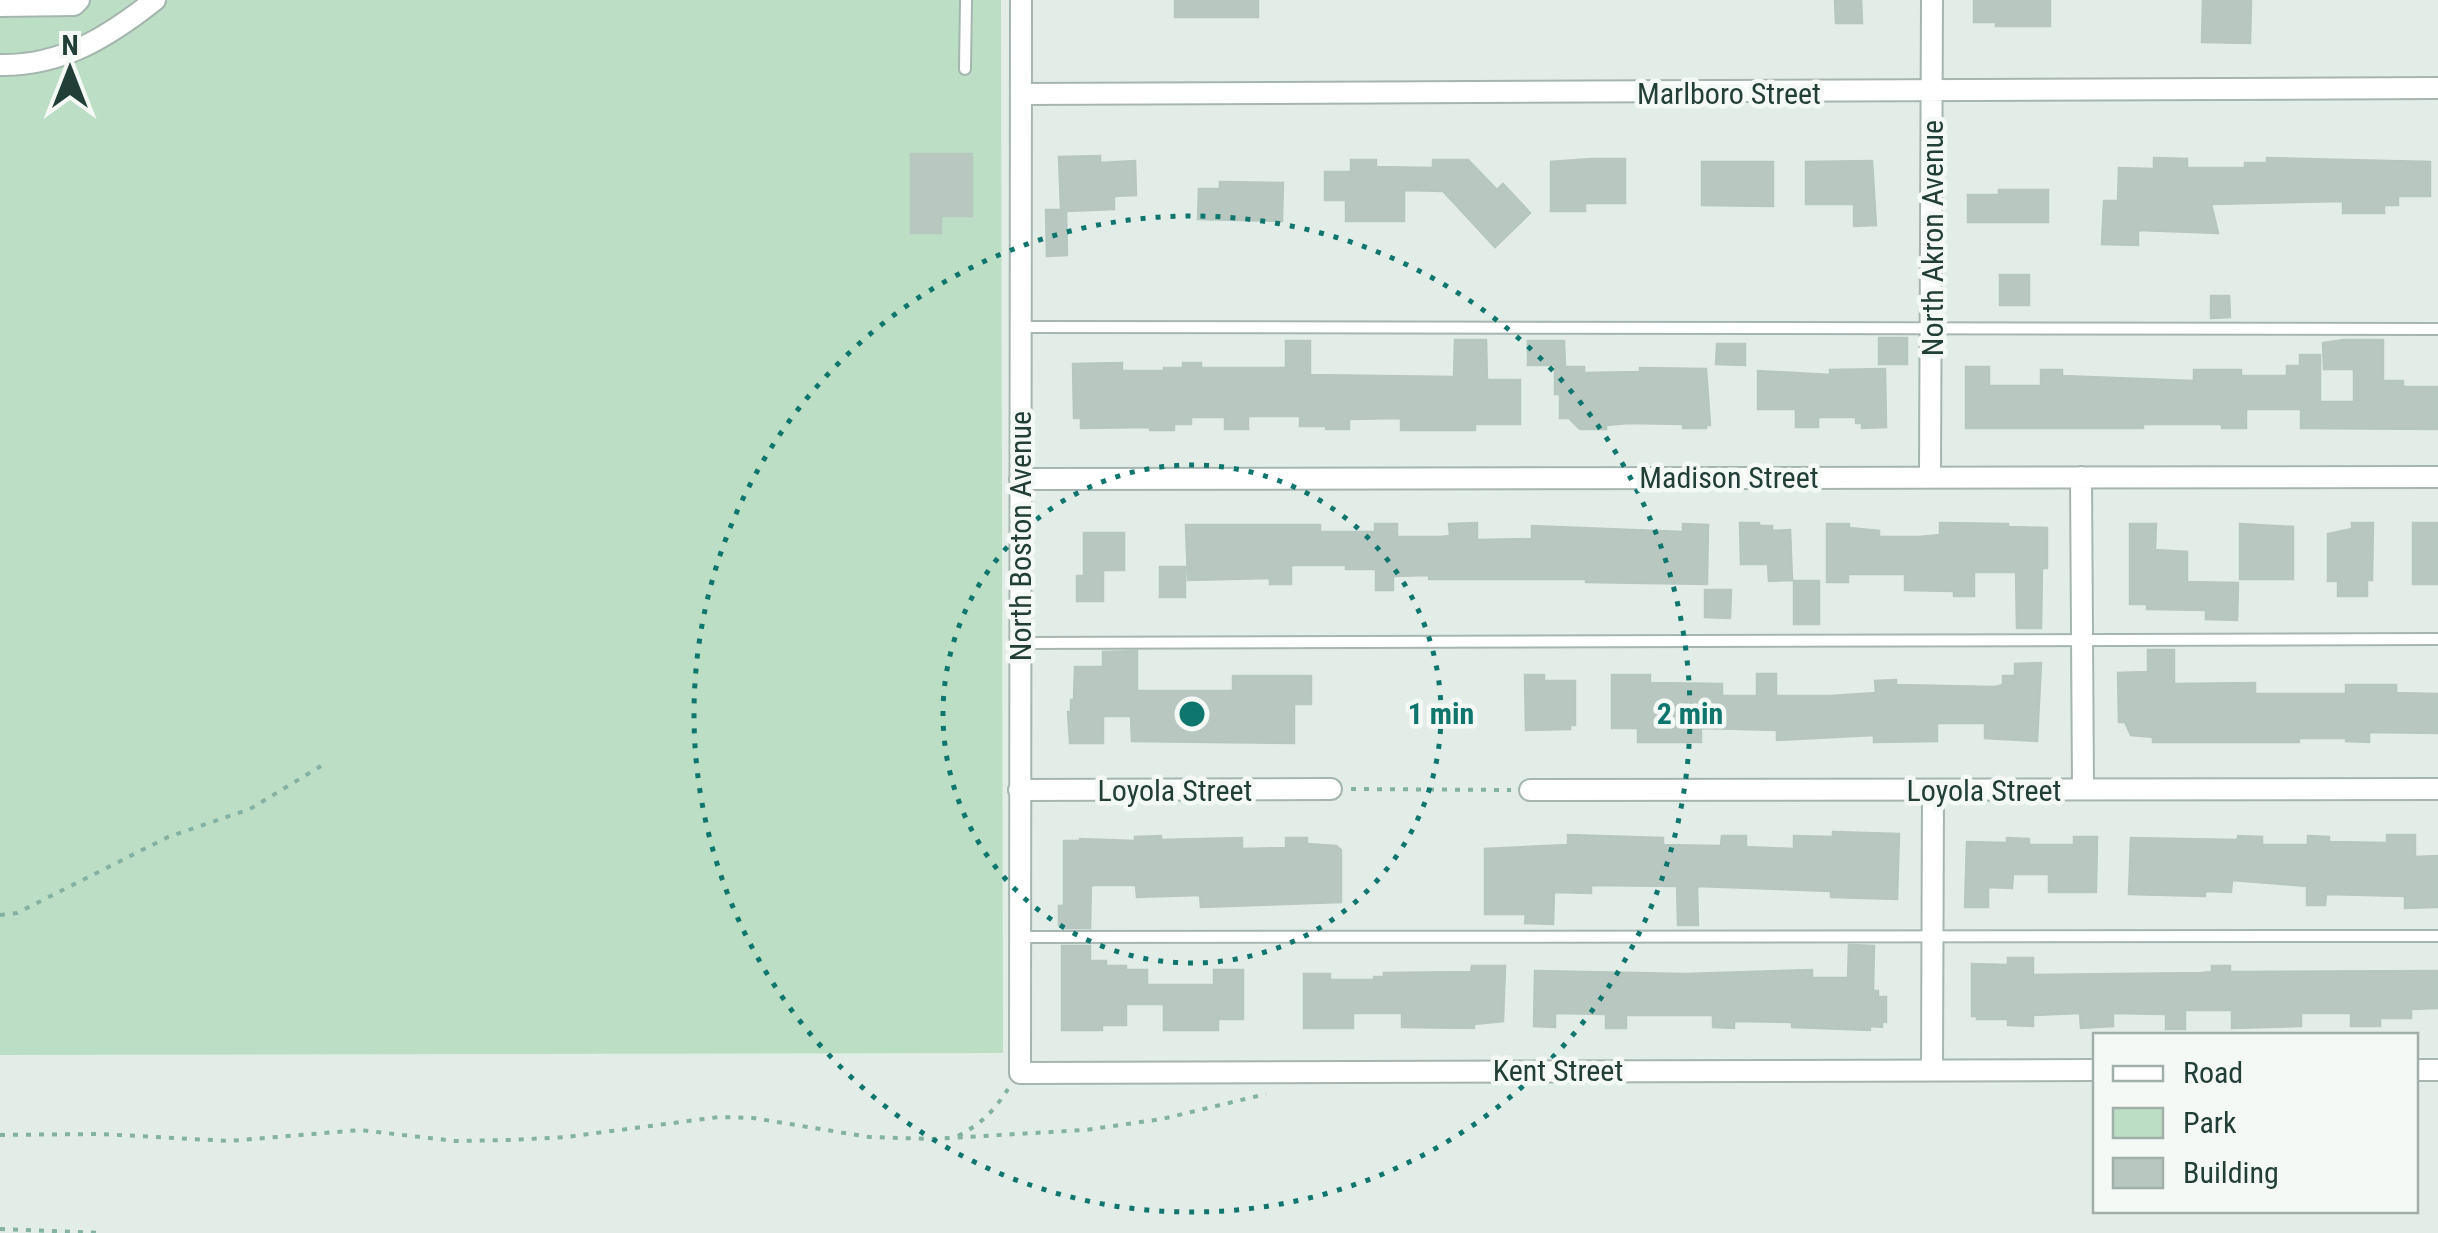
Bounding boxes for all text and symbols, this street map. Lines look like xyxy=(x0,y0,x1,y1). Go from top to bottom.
north arrow xyxy=(20,20,120,120)
text: N xyxy=(61,29,79,62)
street label: Marlboro Street xyxy=(1637,76,1821,111)
street label: North Akron Avenue xyxy=(1915,120,1950,356)
street label: North Boston Avenue xyxy=(1003,411,1038,661)
street label: Madison Street xyxy=(1639,460,1819,495)
centre of rings xyxy=(1174,696,1210,732)
text: 1 min xyxy=(1408,696,1474,731)
text: 2 min xyxy=(1657,696,1723,731)
street label: Loyola Street xyxy=(1098,773,1252,808)
street label: Loyola Street xyxy=(1907,773,2061,808)
legend xyxy=(2093,1033,2418,1213)
street label: Kent Street xyxy=(1493,1053,1623,1088)
text: Road xyxy=(2183,1055,2243,1090)
text: Park xyxy=(2183,1105,2237,1140)
text: Building xyxy=(2183,1155,2279,1190)

